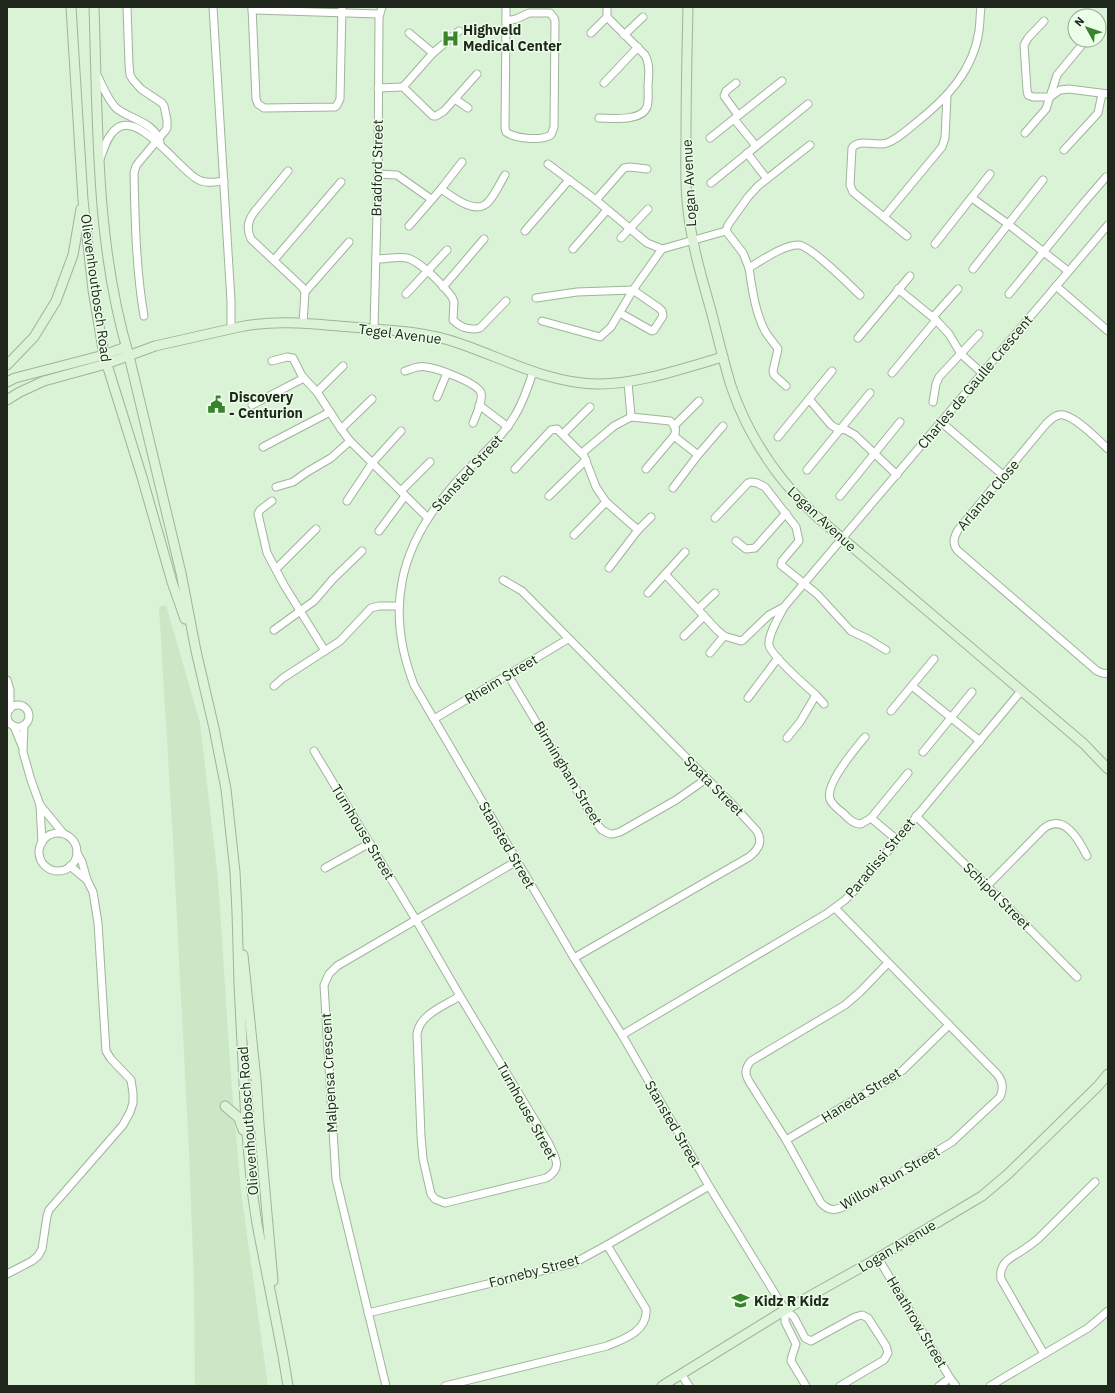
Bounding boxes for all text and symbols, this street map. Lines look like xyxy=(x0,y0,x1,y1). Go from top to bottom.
north arrow xyxy=(1067,8,1107,48)
text: N xyxy=(1071,14,1087,29)
place label: Highveld Medical Center xyxy=(463,21,562,55)
hospital icon: Highveld Medical Center xyxy=(440,28,460,48)
street label: Bradford Street xyxy=(367,119,387,217)
street label: Logan Avenue xyxy=(678,139,700,227)
street label: Olievenhoutbosch Road xyxy=(77,213,115,363)
street label: Charles de Gaulle Crescent xyxy=(914,311,1036,453)
street label: Tegel Avenue xyxy=(357,320,443,348)
place label: Discovery - Centurion xyxy=(229,388,303,422)
public building icon: Discovery - Centurion xyxy=(206,395,226,415)
street label: Stansted Street xyxy=(428,431,506,515)
street label: Arlanda Close xyxy=(953,456,1023,534)
street label: Logan Avenue xyxy=(784,483,860,556)
street label: Rheim Street xyxy=(461,650,541,708)
street label: Birmingham Street xyxy=(530,718,606,828)
street label: Spata Street xyxy=(680,752,748,820)
street label: Turnhouse Street xyxy=(327,781,399,883)
street label: Stansted Street xyxy=(475,798,539,892)
street label: Paradissi Street xyxy=(841,814,919,902)
street label: Schipol Street xyxy=(959,858,1035,934)
street label: Malpensa Crescent xyxy=(317,1013,341,1133)
street label: Olievenhoutbosch Road xyxy=(234,1046,262,1196)
street label: Turnhouse Street xyxy=(493,1059,561,1163)
street label: Haneda Street xyxy=(818,1063,904,1127)
street label: Stansted Street xyxy=(641,1077,705,1171)
street label: Willow Run Street xyxy=(837,1142,943,1214)
street label: Logan Avenue xyxy=(855,1216,939,1276)
street label: Forneby Street xyxy=(487,1250,581,1292)
street label: Heathrow Street xyxy=(883,1273,951,1371)
school or university icon: Kidz R Kidz xyxy=(731,1291,751,1311)
place label: Kidz R Kidz xyxy=(754,1292,829,1310)

